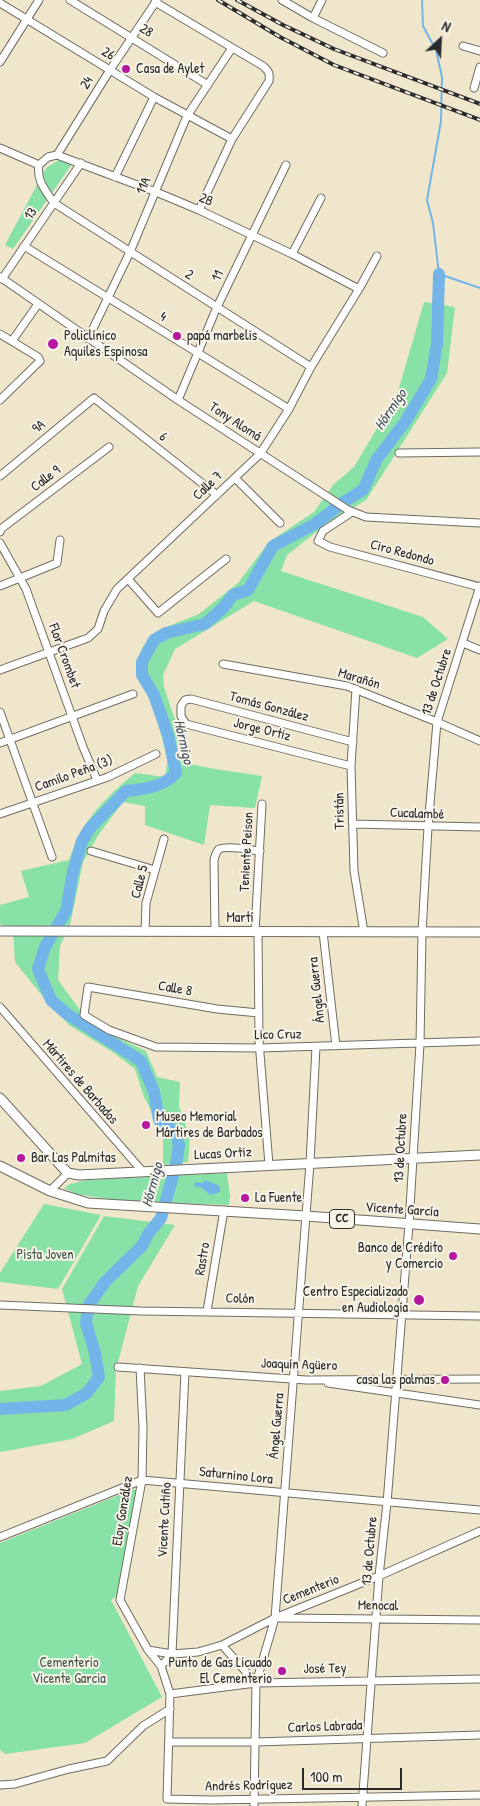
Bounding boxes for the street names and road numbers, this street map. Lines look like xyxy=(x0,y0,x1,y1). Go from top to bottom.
street label: 28 xyxy=(136,21,156,41)
street label: 26 xyxy=(98,44,118,64)
street label: 24 xyxy=(77,74,97,92)
street label: 11A xyxy=(133,175,155,197)
street label: 2B xyxy=(196,190,216,210)
street label: 13 xyxy=(21,205,41,223)
street label: 2 xyxy=(182,266,196,284)
street label: 11 xyxy=(208,268,228,284)
street label: 4 xyxy=(156,308,170,326)
street label: Tony Alomá xyxy=(206,399,264,445)
street label: 9A xyxy=(29,417,49,437)
street label: 6 xyxy=(156,429,170,445)
street label: Calle 9 xyxy=(28,462,64,496)
street label: Calle 7 xyxy=(190,468,226,504)
street label: Ciro Redondo xyxy=(368,536,436,570)
street label: Flor Crombet xyxy=(45,621,83,691)
street label: 13 de Octubre xyxy=(418,647,456,717)
street label: Marañón xyxy=(336,665,382,693)
street label: Tomás González xyxy=(228,688,310,726)
street label: Jorge Ortiz xyxy=(232,715,292,745)
street label: Camilo Peña (3) xyxy=(33,752,115,796)
street label: Tristán xyxy=(331,792,349,830)
street label: Cucalambé xyxy=(390,805,444,823)
street label: Teniente Peison xyxy=(237,812,257,892)
street label: Calle 5 xyxy=(128,864,152,900)
street label: Martí xyxy=(226,910,254,926)
street label: Ángel Guerra xyxy=(305,956,329,1024)
street label: Calle 8 xyxy=(157,978,193,1000)
street label: Lico Cruz xyxy=(254,1026,302,1044)
street label: Mártires de Barbados xyxy=(39,1036,121,1128)
street label: 13 de Octubre xyxy=(391,1113,411,1183)
street label: Lucas Ortiz xyxy=(194,1144,252,1164)
street label: Vicente García xyxy=(365,1199,439,1221)
road number: CC xyxy=(330,1210,354,1228)
street label: Rastro xyxy=(192,1241,214,1277)
street label: Colón xyxy=(225,1290,255,1308)
street label: Joaquín Agüero xyxy=(261,1355,337,1375)
street label: Ángel Guerra xyxy=(266,1392,288,1460)
street label: Saturnino Lora xyxy=(198,1464,274,1488)
street label: Eloy González xyxy=(109,1475,137,1547)
street label: Vicente Cutiño xyxy=(155,1482,175,1558)
street label: 13 de Octubre xyxy=(359,1516,381,1586)
street label: Cementerio xyxy=(280,1571,342,1609)
street label: Menocal xyxy=(358,1597,398,1615)
street label: José Tey xyxy=(303,1660,347,1678)
street label: Carlos Labrada xyxy=(287,1717,363,1737)
street label: Andrés Rodríguez xyxy=(205,1777,293,1795)

